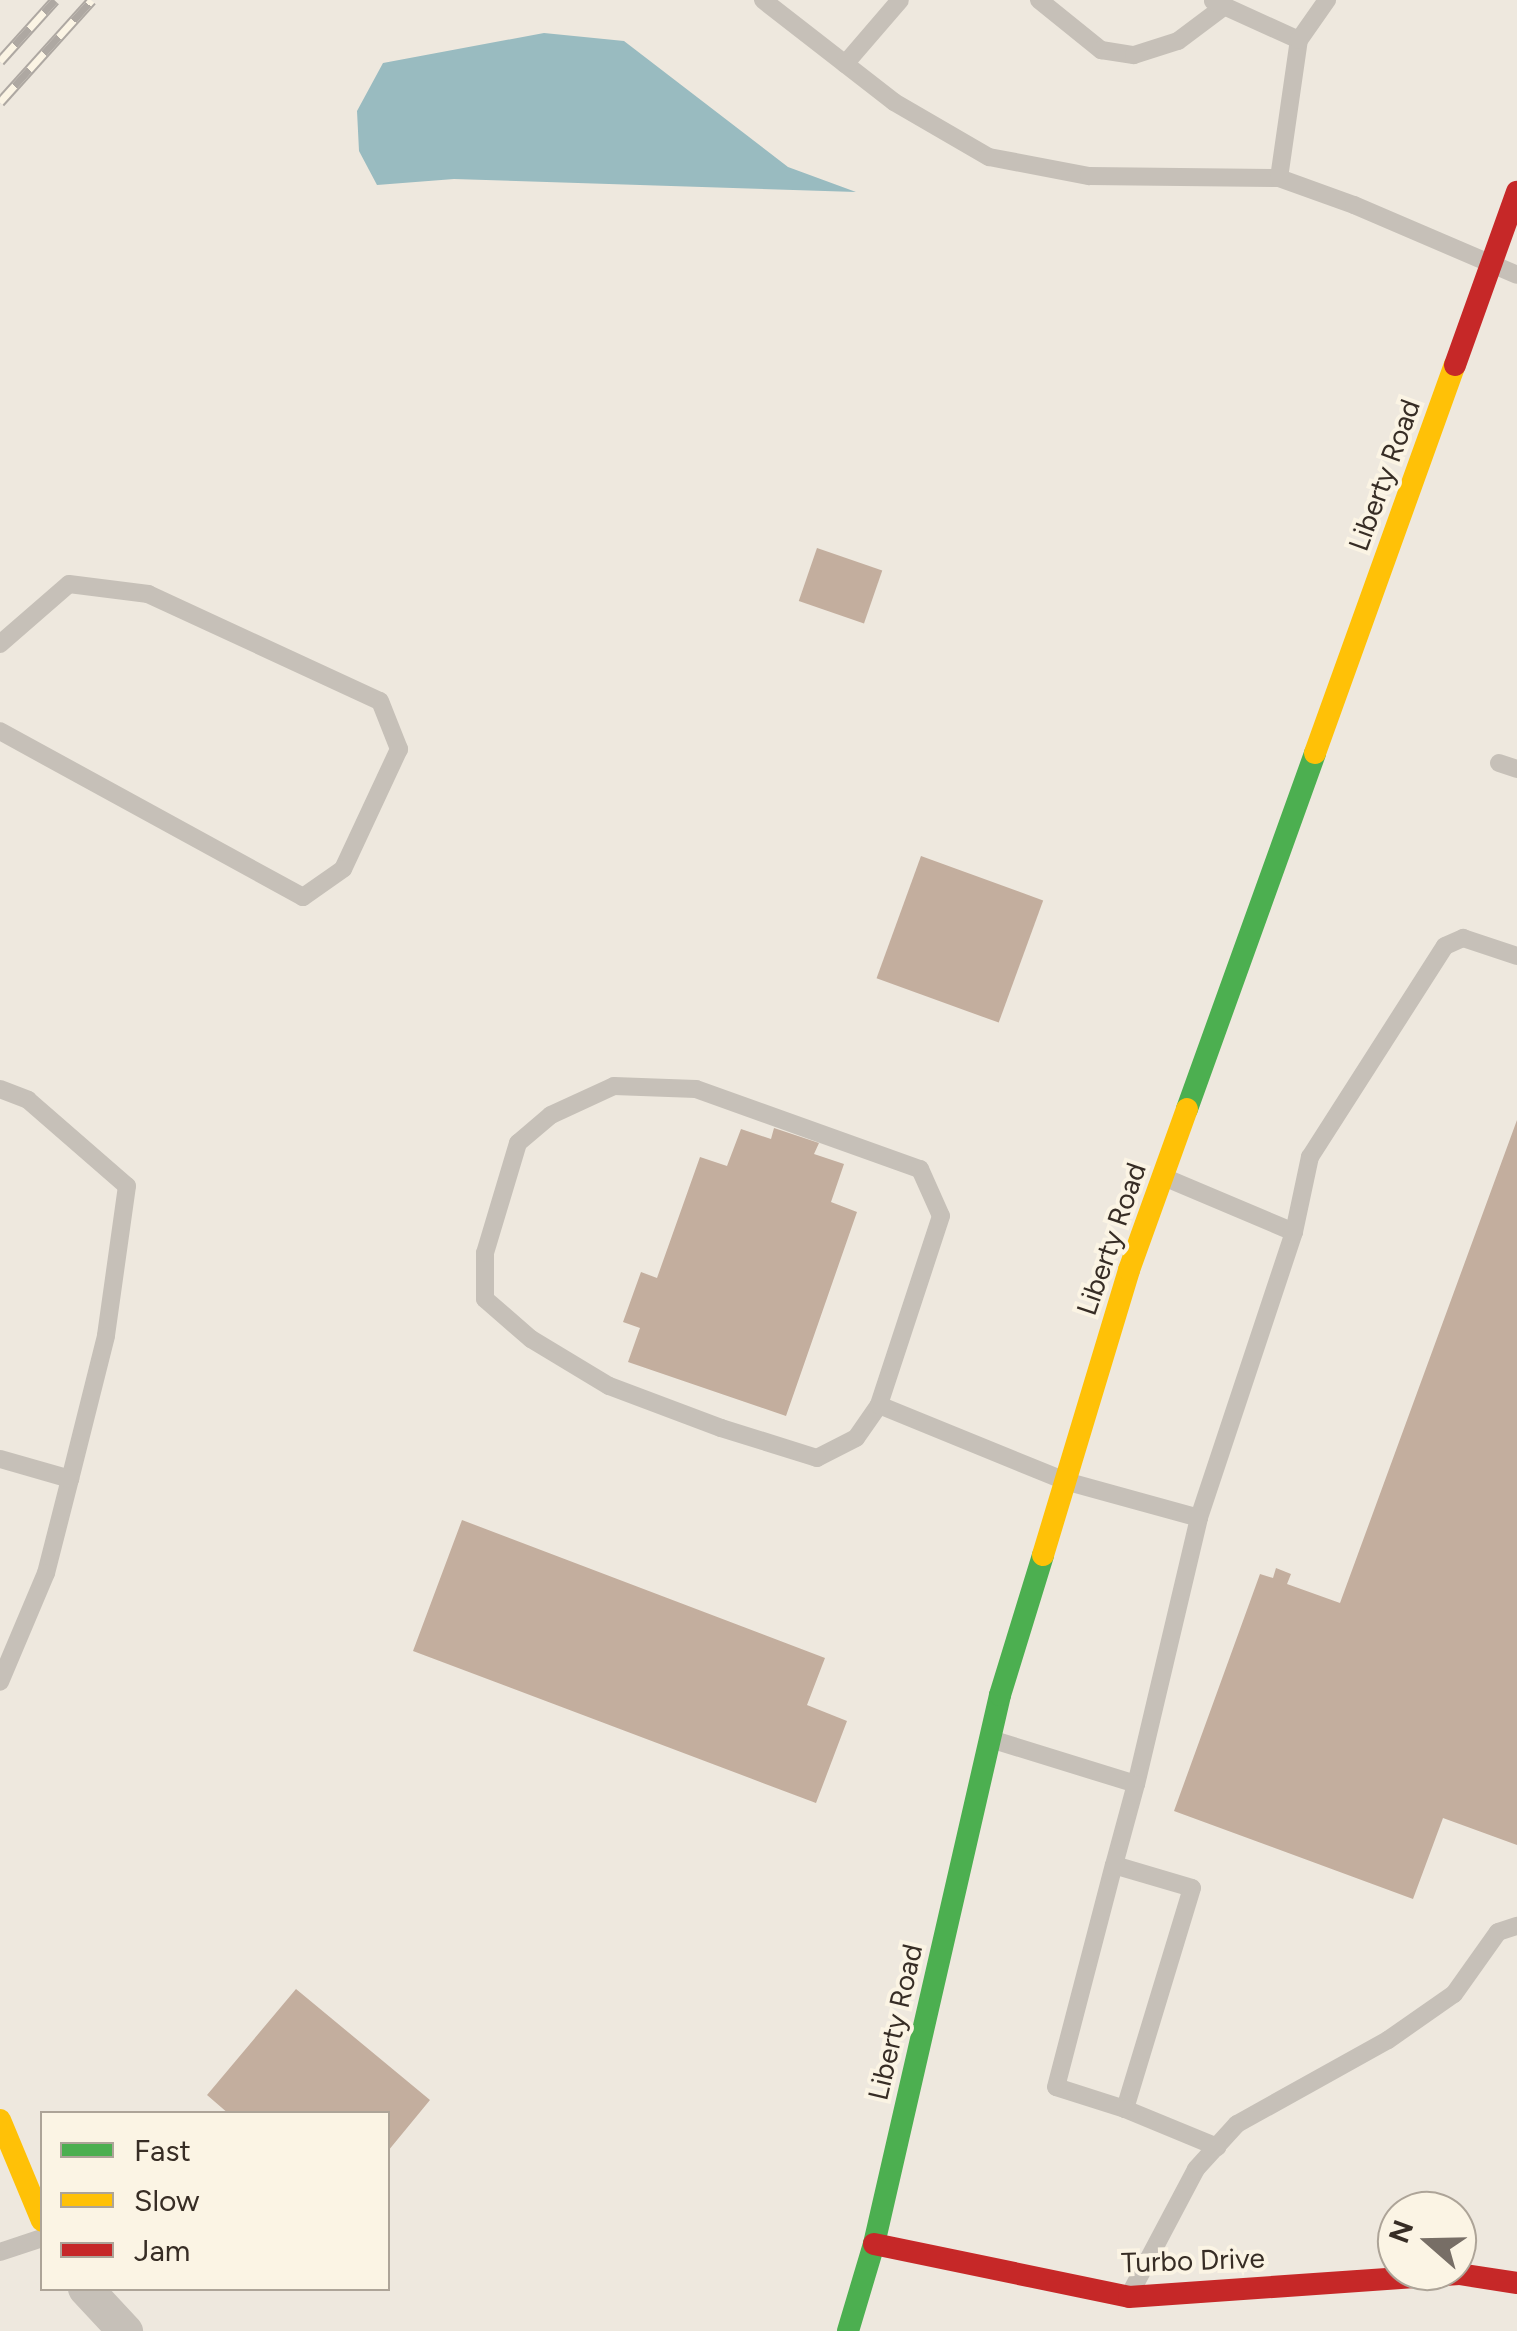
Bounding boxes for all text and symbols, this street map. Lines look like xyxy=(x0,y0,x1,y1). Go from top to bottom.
street label: Liberty Road xyxy=(1341,395,1427,555)
street label: Liberty Road xyxy=(1069,1158,1153,1320)
street label: Liberty Road xyxy=(861,1941,929,2103)
legend xyxy=(40,2111,390,2291)
text: Fast xyxy=(134,2132,191,2169)
text: Slow xyxy=(134,2182,200,2219)
north arrow xyxy=(1377,2191,1477,2291)
text: N xyxy=(1381,2215,1420,2247)
text: Jam xyxy=(134,2232,190,2269)
street label: Turbo Drive xyxy=(1121,2241,1265,2279)

